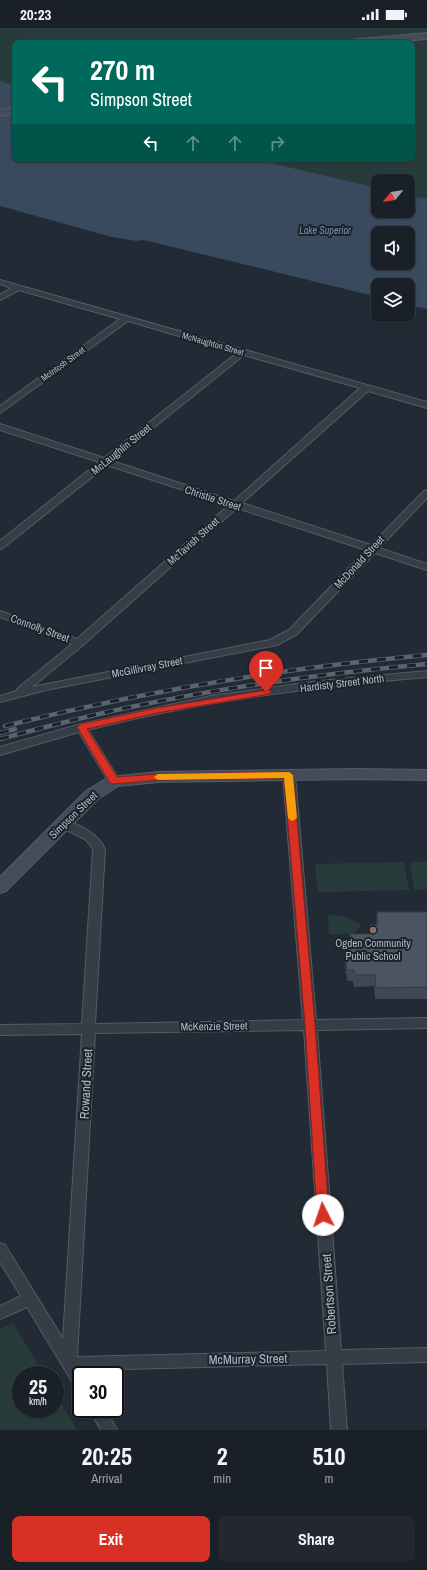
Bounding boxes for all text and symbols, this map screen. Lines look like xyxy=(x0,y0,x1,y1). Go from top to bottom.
text: 20:23 xyxy=(20,4,51,25)
text: 270 m xyxy=(90,51,155,89)
icon: left xyxy=(24,56,76,108)
text: Simpson Street xyxy=(90,87,192,112)
icon: left xyxy=(140,132,162,154)
icon: ahead xyxy=(182,132,204,154)
icon: ahead xyxy=(224,132,246,154)
icon: right xyxy=(266,132,288,154)
north arrow xyxy=(371,174,415,218)
map controls xyxy=(371,174,415,322)
water label: Lake Superior xyxy=(299,224,351,237)
button: sound xyxy=(371,226,415,270)
button: layers xyxy=(371,278,415,322)
street label: McNaughton Street xyxy=(181,329,245,359)
street label: McIntosh Street xyxy=(39,344,87,384)
street label: McLaughlin Street xyxy=(88,420,154,477)
street label: Christie Street xyxy=(183,482,243,514)
street label: McTavish Street xyxy=(164,514,222,568)
street label: McDonald Street xyxy=(331,532,387,591)
street label: Connolly Street xyxy=(9,611,72,645)
pin xyxy=(249,651,283,692)
street label: McGillivray Street xyxy=(110,653,184,681)
icon: arrive xyxy=(255,657,277,679)
street label: Hardisty Street North xyxy=(299,671,385,695)
street label: Simpson Street xyxy=(46,788,101,842)
marker: Ogden Community Public School xyxy=(368,925,378,935)
place label: Ogden Community Public School xyxy=(335,936,411,963)
street label: McKenzie Street xyxy=(181,1018,248,1034)
street label: Rowand Street xyxy=(76,1048,96,1120)
position arrow xyxy=(302,1194,344,1236)
street label: Robertson Street xyxy=(318,1253,340,1335)
street label: McMurray Street xyxy=(208,1350,288,1368)
speed limit sign: 30 xyxy=(72,1366,124,1418)
text: 25 xyxy=(29,1373,47,1400)
text: km/h xyxy=(29,1395,47,1408)
text: 20:25 xyxy=(82,1440,132,1472)
text: 2 xyxy=(217,1440,228,1472)
text: 510 xyxy=(313,1440,345,1472)
text: Arrival xyxy=(91,1470,122,1487)
text: min xyxy=(213,1470,231,1487)
text: m xyxy=(325,1470,333,1487)
button: Exit xyxy=(12,1516,210,1562)
button: Share xyxy=(218,1516,415,1562)

